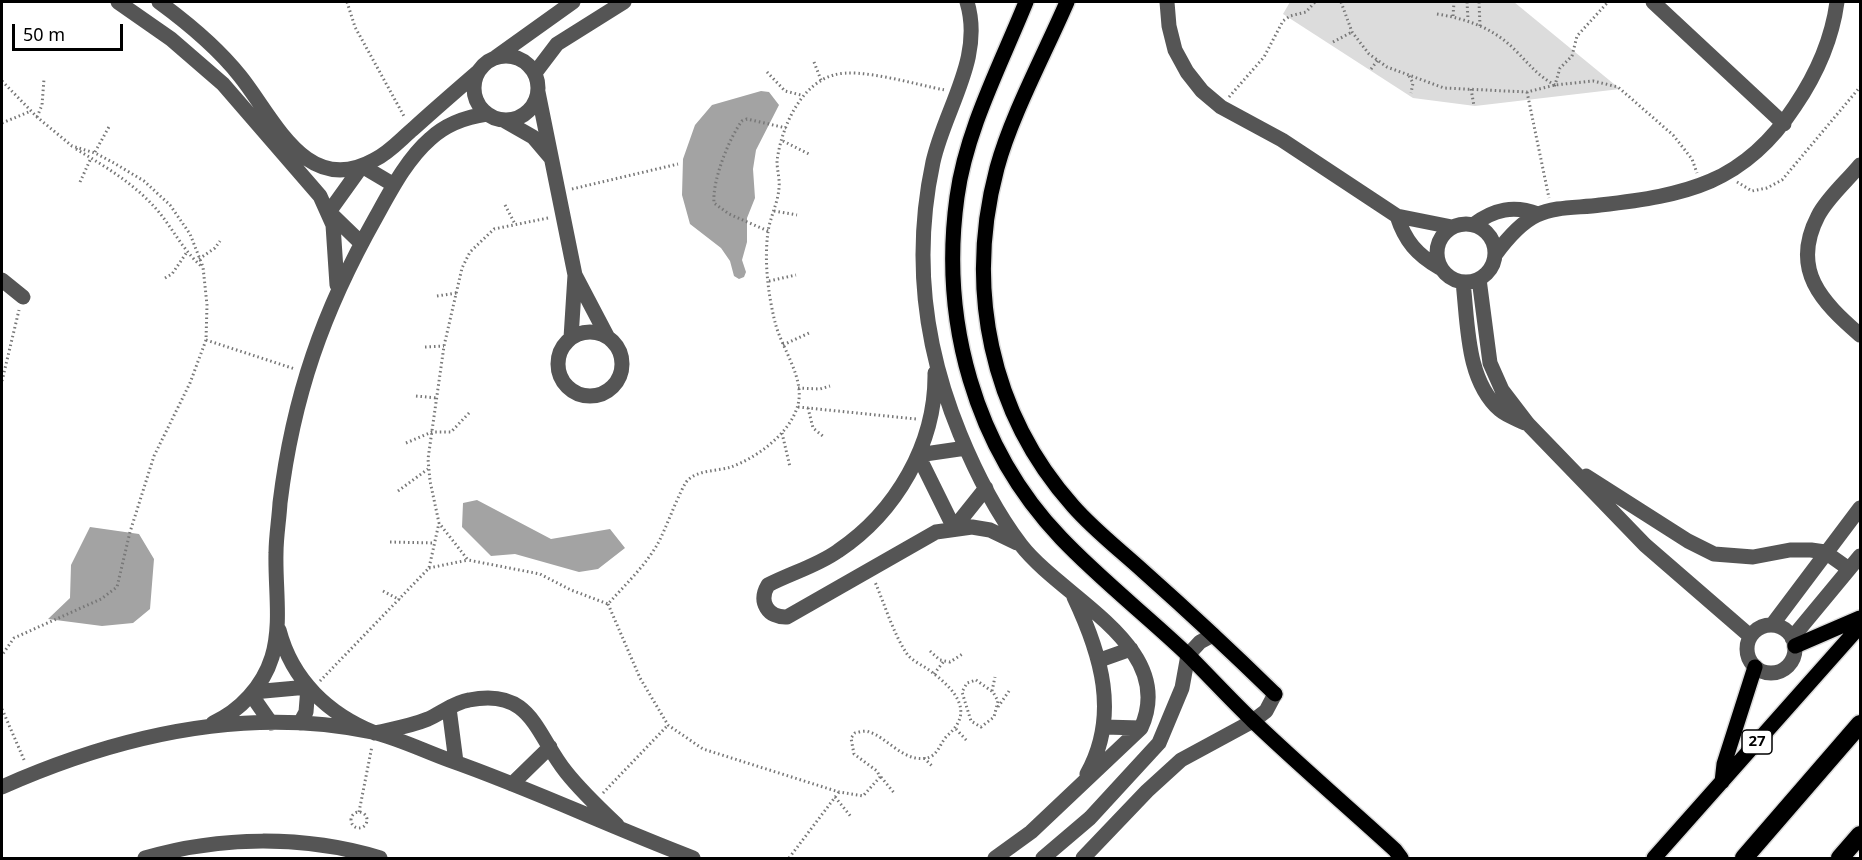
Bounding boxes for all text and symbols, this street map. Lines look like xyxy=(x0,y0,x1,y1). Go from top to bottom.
scale bar xyxy=(15,12,126,50)
text: 50 m xyxy=(23,22,65,46)
road number: 27 xyxy=(1742,730,1772,754)

